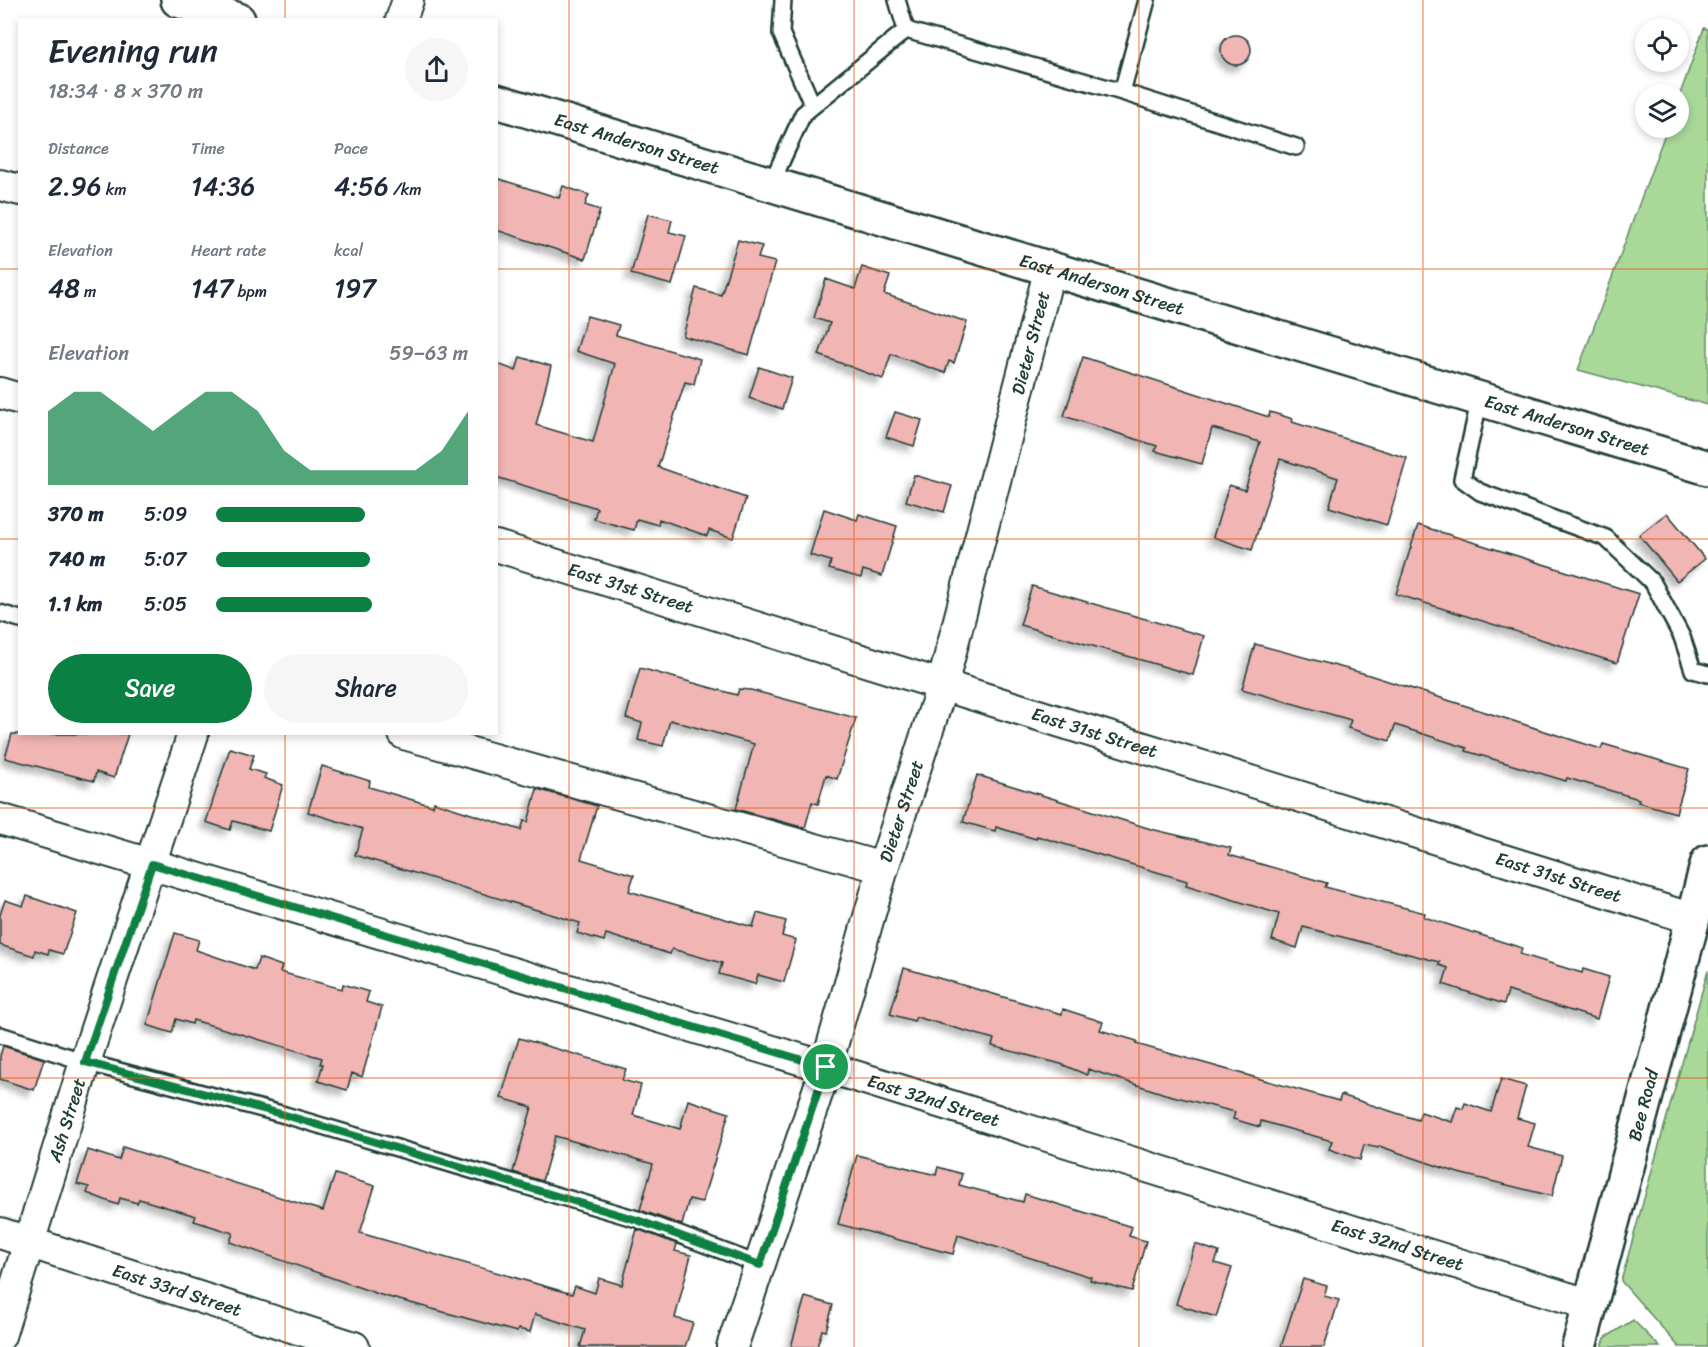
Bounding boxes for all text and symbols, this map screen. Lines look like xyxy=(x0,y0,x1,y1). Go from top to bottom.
map controls xyxy=(1635,18,1689,138)
button: locate xyxy=(1635,18,1689,72)
text: Evening run xyxy=(48,22,218,80)
button: share xyxy=(405,38,468,101)
text: 18:34 · 8 × 370 m xyxy=(48,74,203,109)
button: layers xyxy=(1635,84,1689,138)
street label: East Anderson Street xyxy=(550,104,723,184)
text: Distance xyxy=(48,134,109,163)
text: Time xyxy=(191,134,225,163)
text: Pace xyxy=(334,134,368,163)
text: 2.96 xyxy=(48,163,102,209)
text: 14:36 xyxy=(191,163,255,209)
text: 4:56 xyxy=(334,163,389,209)
text: km xyxy=(102,175,127,204)
text: /km xyxy=(389,175,422,204)
text: Elevation xyxy=(48,236,113,265)
text: Heart rate xyxy=(191,236,266,265)
text: kcal xyxy=(334,236,363,265)
street label: East Anderson Street xyxy=(1015,244,1188,325)
text: 48 xyxy=(48,265,80,311)
text: 147 xyxy=(191,265,233,311)
text: 197 xyxy=(334,265,376,311)
text: m xyxy=(80,277,96,306)
text: bpm xyxy=(233,277,267,306)
street label: Dieter Street xyxy=(1002,288,1059,398)
text: Elevation xyxy=(48,336,129,371)
text: 59–63 m xyxy=(389,336,468,371)
street label: East Anderson Street xyxy=(1481,385,1654,465)
text: 370 m xyxy=(48,497,104,532)
text: 5:09 xyxy=(144,497,187,532)
text: 740 m xyxy=(48,542,105,577)
text: 5:07 xyxy=(144,542,186,577)
street label: East 31st Street xyxy=(564,553,698,623)
text: 1.1 km xyxy=(48,587,102,622)
text: 5:05 xyxy=(144,587,187,622)
button: Save xyxy=(48,654,252,723)
button: Share xyxy=(264,654,468,723)
street label: East 31st Street xyxy=(1028,698,1162,767)
street label: Dieter Street xyxy=(870,756,933,867)
street label: East 31st Street xyxy=(1492,842,1626,912)
pin xyxy=(800,1041,851,1092)
icon: arrive xyxy=(809,1050,842,1083)
street label: East 32nd Street xyxy=(863,1065,1004,1136)
street label: Bee Road xyxy=(1618,1065,1668,1145)
street label: Ash Street xyxy=(39,1074,95,1167)
street label: East 32nd Street xyxy=(1327,1209,1468,1280)
street label: East 33rd Street xyxy=(108,1254,246,1326)

